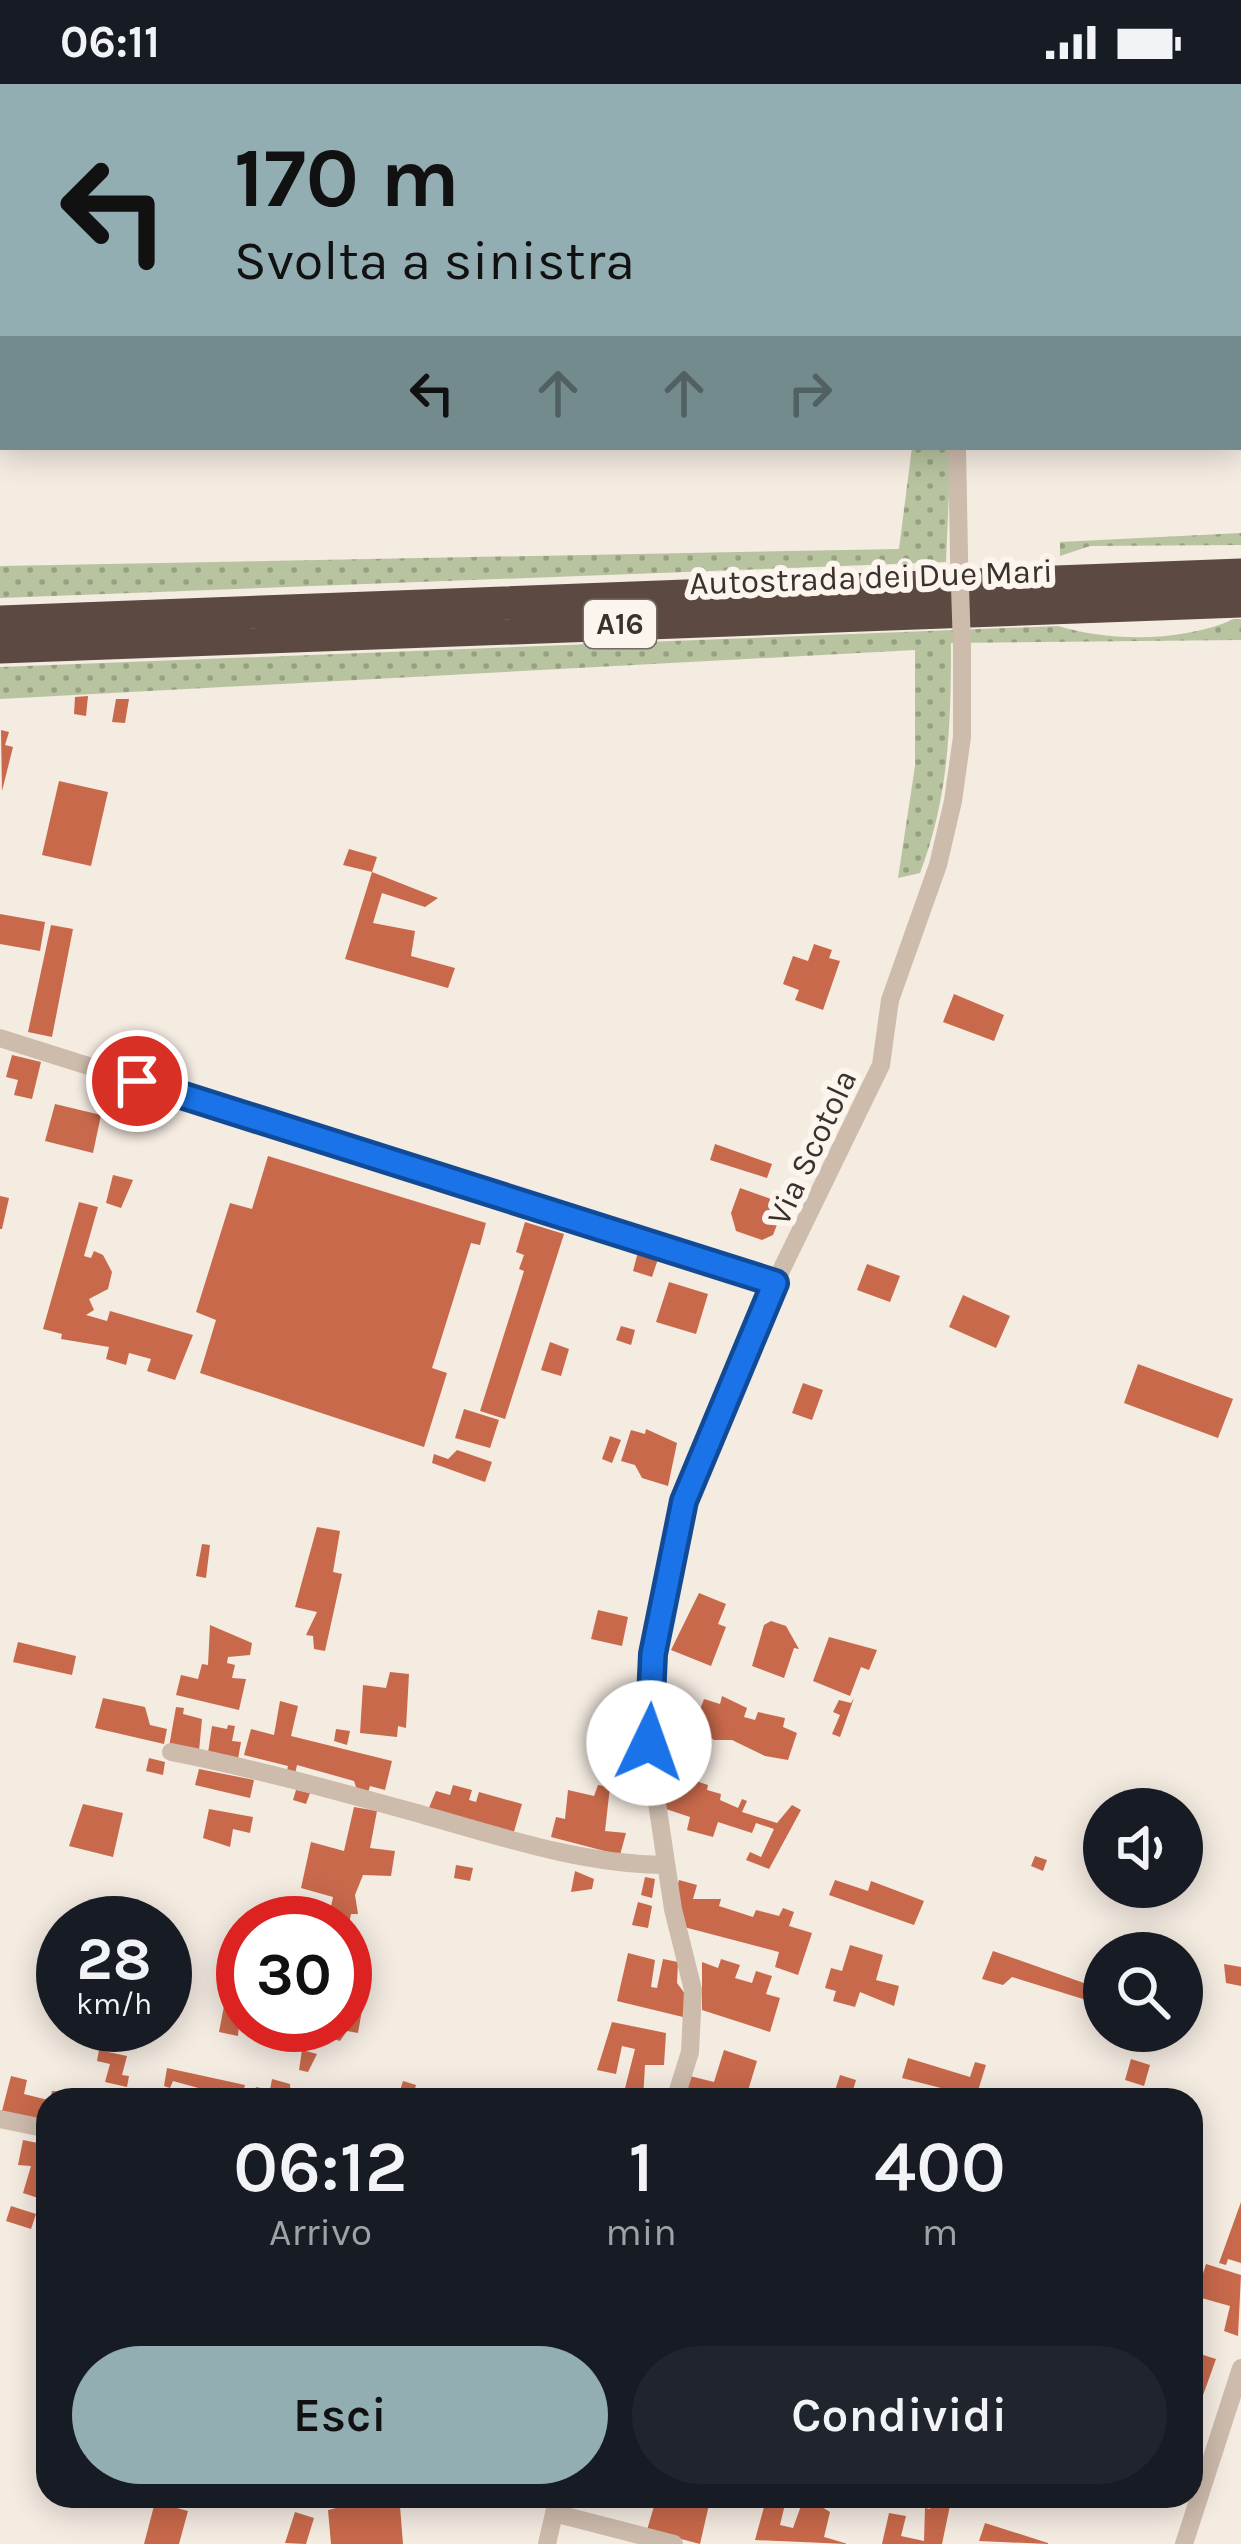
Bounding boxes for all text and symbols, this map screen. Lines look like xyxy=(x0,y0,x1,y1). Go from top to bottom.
text: 06:11 xyxy=(60,16,160,68)
text: 170 m xyxy=(234,129,460,227)
icon: left xyxy=(36,132,192,288)
text: Svolta a sinistra xyxy=(234,229,635,293)
icon: left xyxy=(399,360,465,426)
icon: ahead xyxy=(525,360,591,426)
icon: ahead xyxy=(651,360,717,426)
icon: right xyxy=(777,360,843,426)
street label: Autostrada dei Due Mari xyxy=(689,552,1053,602)
road number: A16 xyxy=(584,600,656,648)
pin xyxy=(86,1030,188,1132)
icon: arrive xyxy=(104,1048,170,1114)
street label: Via Scotola xyxy=(759,1064,864,1231)
position arrow xyxy=(586,1680,712,1806)
map controls xyxy=(1083,1788,1203,2052)
button: sound xyxy=(1083,1788,1203,1908)
speed limit sign: 30 xyxy=(216,1896,372,2052)
text: 28 xyxy=(76,1924,152,1994)
button: search xyxy=(1083,1932,1203,2052)
text: km/h xyxy=(76,1986,152,2022)
text: 06:12 xyxy=(233,2125,408,2209)
text: 1 xyxy=(628,2125,654,2209)
text: 400 xyxy=(874,2125,1006,2209)
text: Arrivo xyxy=(269,2209,372,2255)
text: min xyxy=(605,2209,677,2255)
text: m xyxy=(922,2209,958,2255)
button: Esci xyxy=(72,2346,608,2484)
button: Condividi xyxy=(632,2346,1167,2484)

